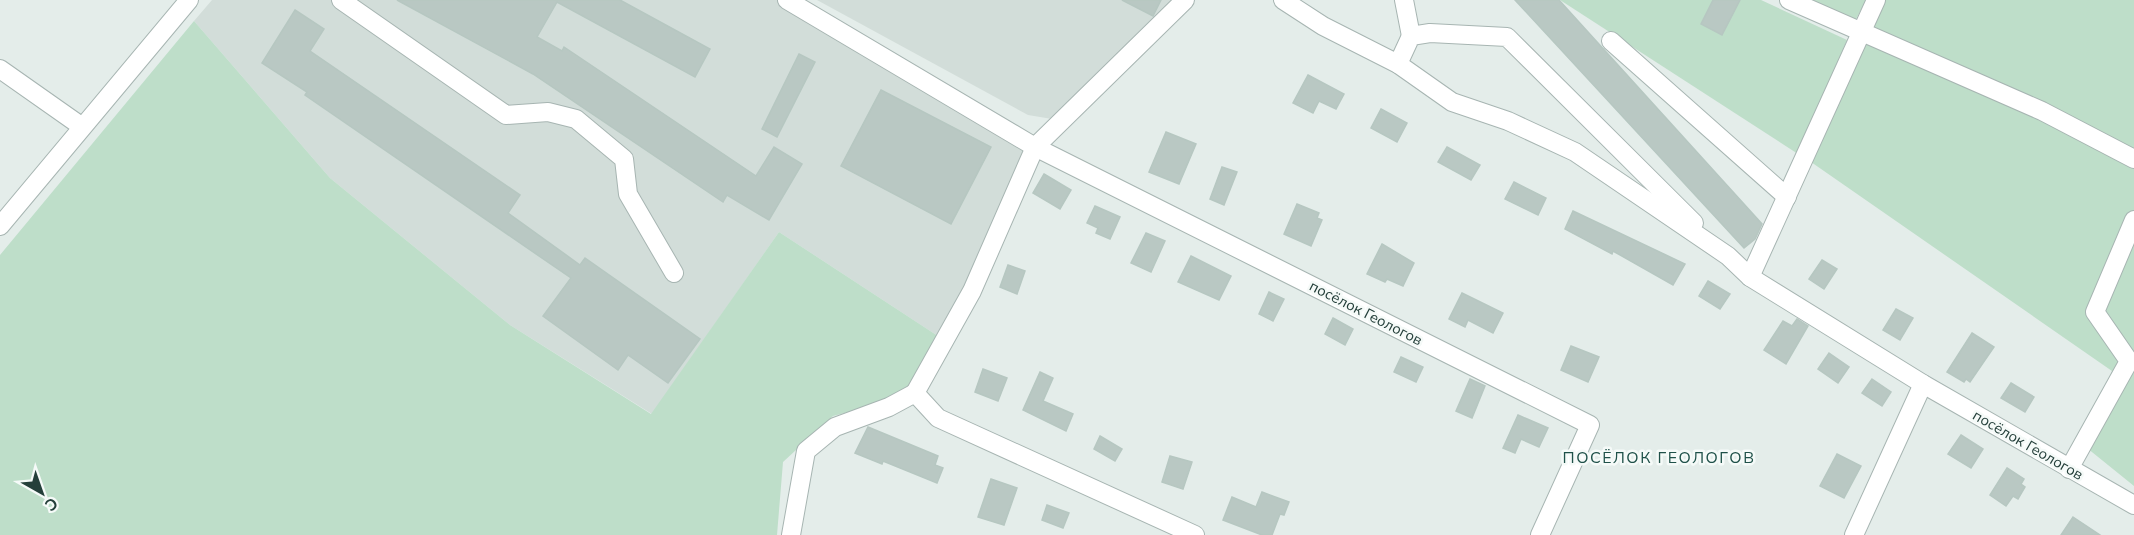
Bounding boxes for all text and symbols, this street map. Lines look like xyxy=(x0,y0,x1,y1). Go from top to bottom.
street label: посёлок Геологов xyxy=(1306,276,1426,350)
street label: посёлок Геологов xyxy=(1969,405,2087,485)
district label: ПОСЁЛОК ГЕОЛОГОВ xyxy=(1563,447,1755,469)
north arrow xyxy=(12,463,72,523)
text: С xyxy=(40,492,62,516)

